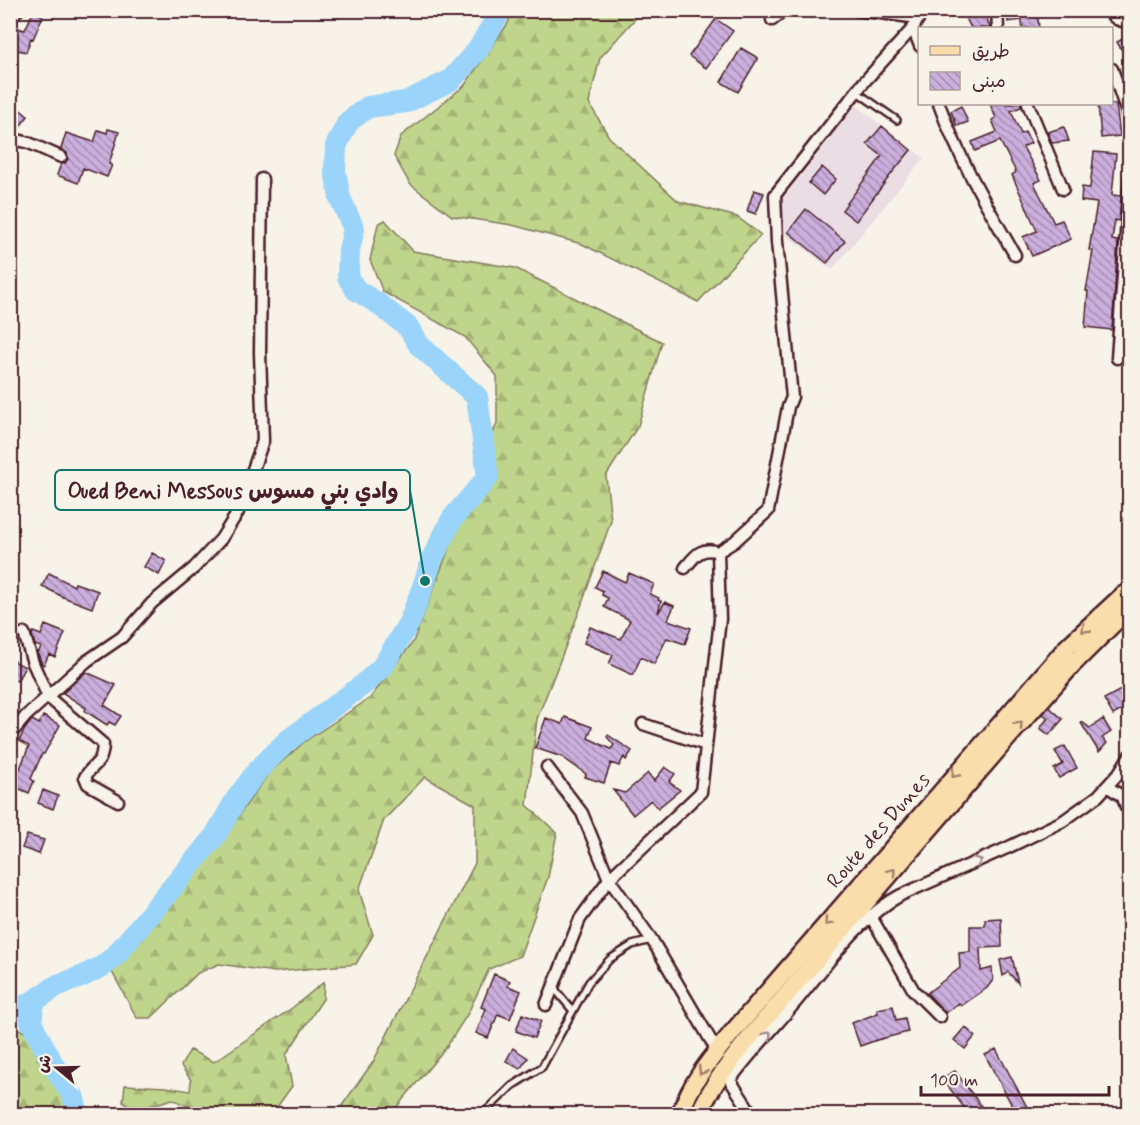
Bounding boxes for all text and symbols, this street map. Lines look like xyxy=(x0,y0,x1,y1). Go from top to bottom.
legend xyxy=(918,27,1113,105)
text: طريق xyxy=(972,40,1010,64)
text: مبنى xyxy=(972,70,1006,94)
callout: Oued Beni Messous وادي بني مسوس xyxy=(55,470,410,510)
text: Oued Beni Messous وادي بني مسوس xyxy=(67,478,399,510)
one-way arrow xyxy=(1082,622,1092,633)
one-way arrow xyxy=(1012,721,1023,732)
street label: Route des Dunes xyxy=(821,767,937,894)
one-way arrow xyxy=(951,767,962,778)
one-way arrow xyxy=(971,856,982,868)
one-way arrow xyxy=(884,868,895,879)
one-way arrow xyxy=(824,915,835,926)
one-way arrow xyxy=(760,1031,771,1042)
north arrow xyxy=(27,1038,87,1098)
text: ش xyxy=(31,1052,57,1075)
scale bar xyxy=(921,1059,1108,1097)
one-way arrow xyxy=(698,1064,709,1075)
text: 100 m xyxy=(930,1069,978,1093)

